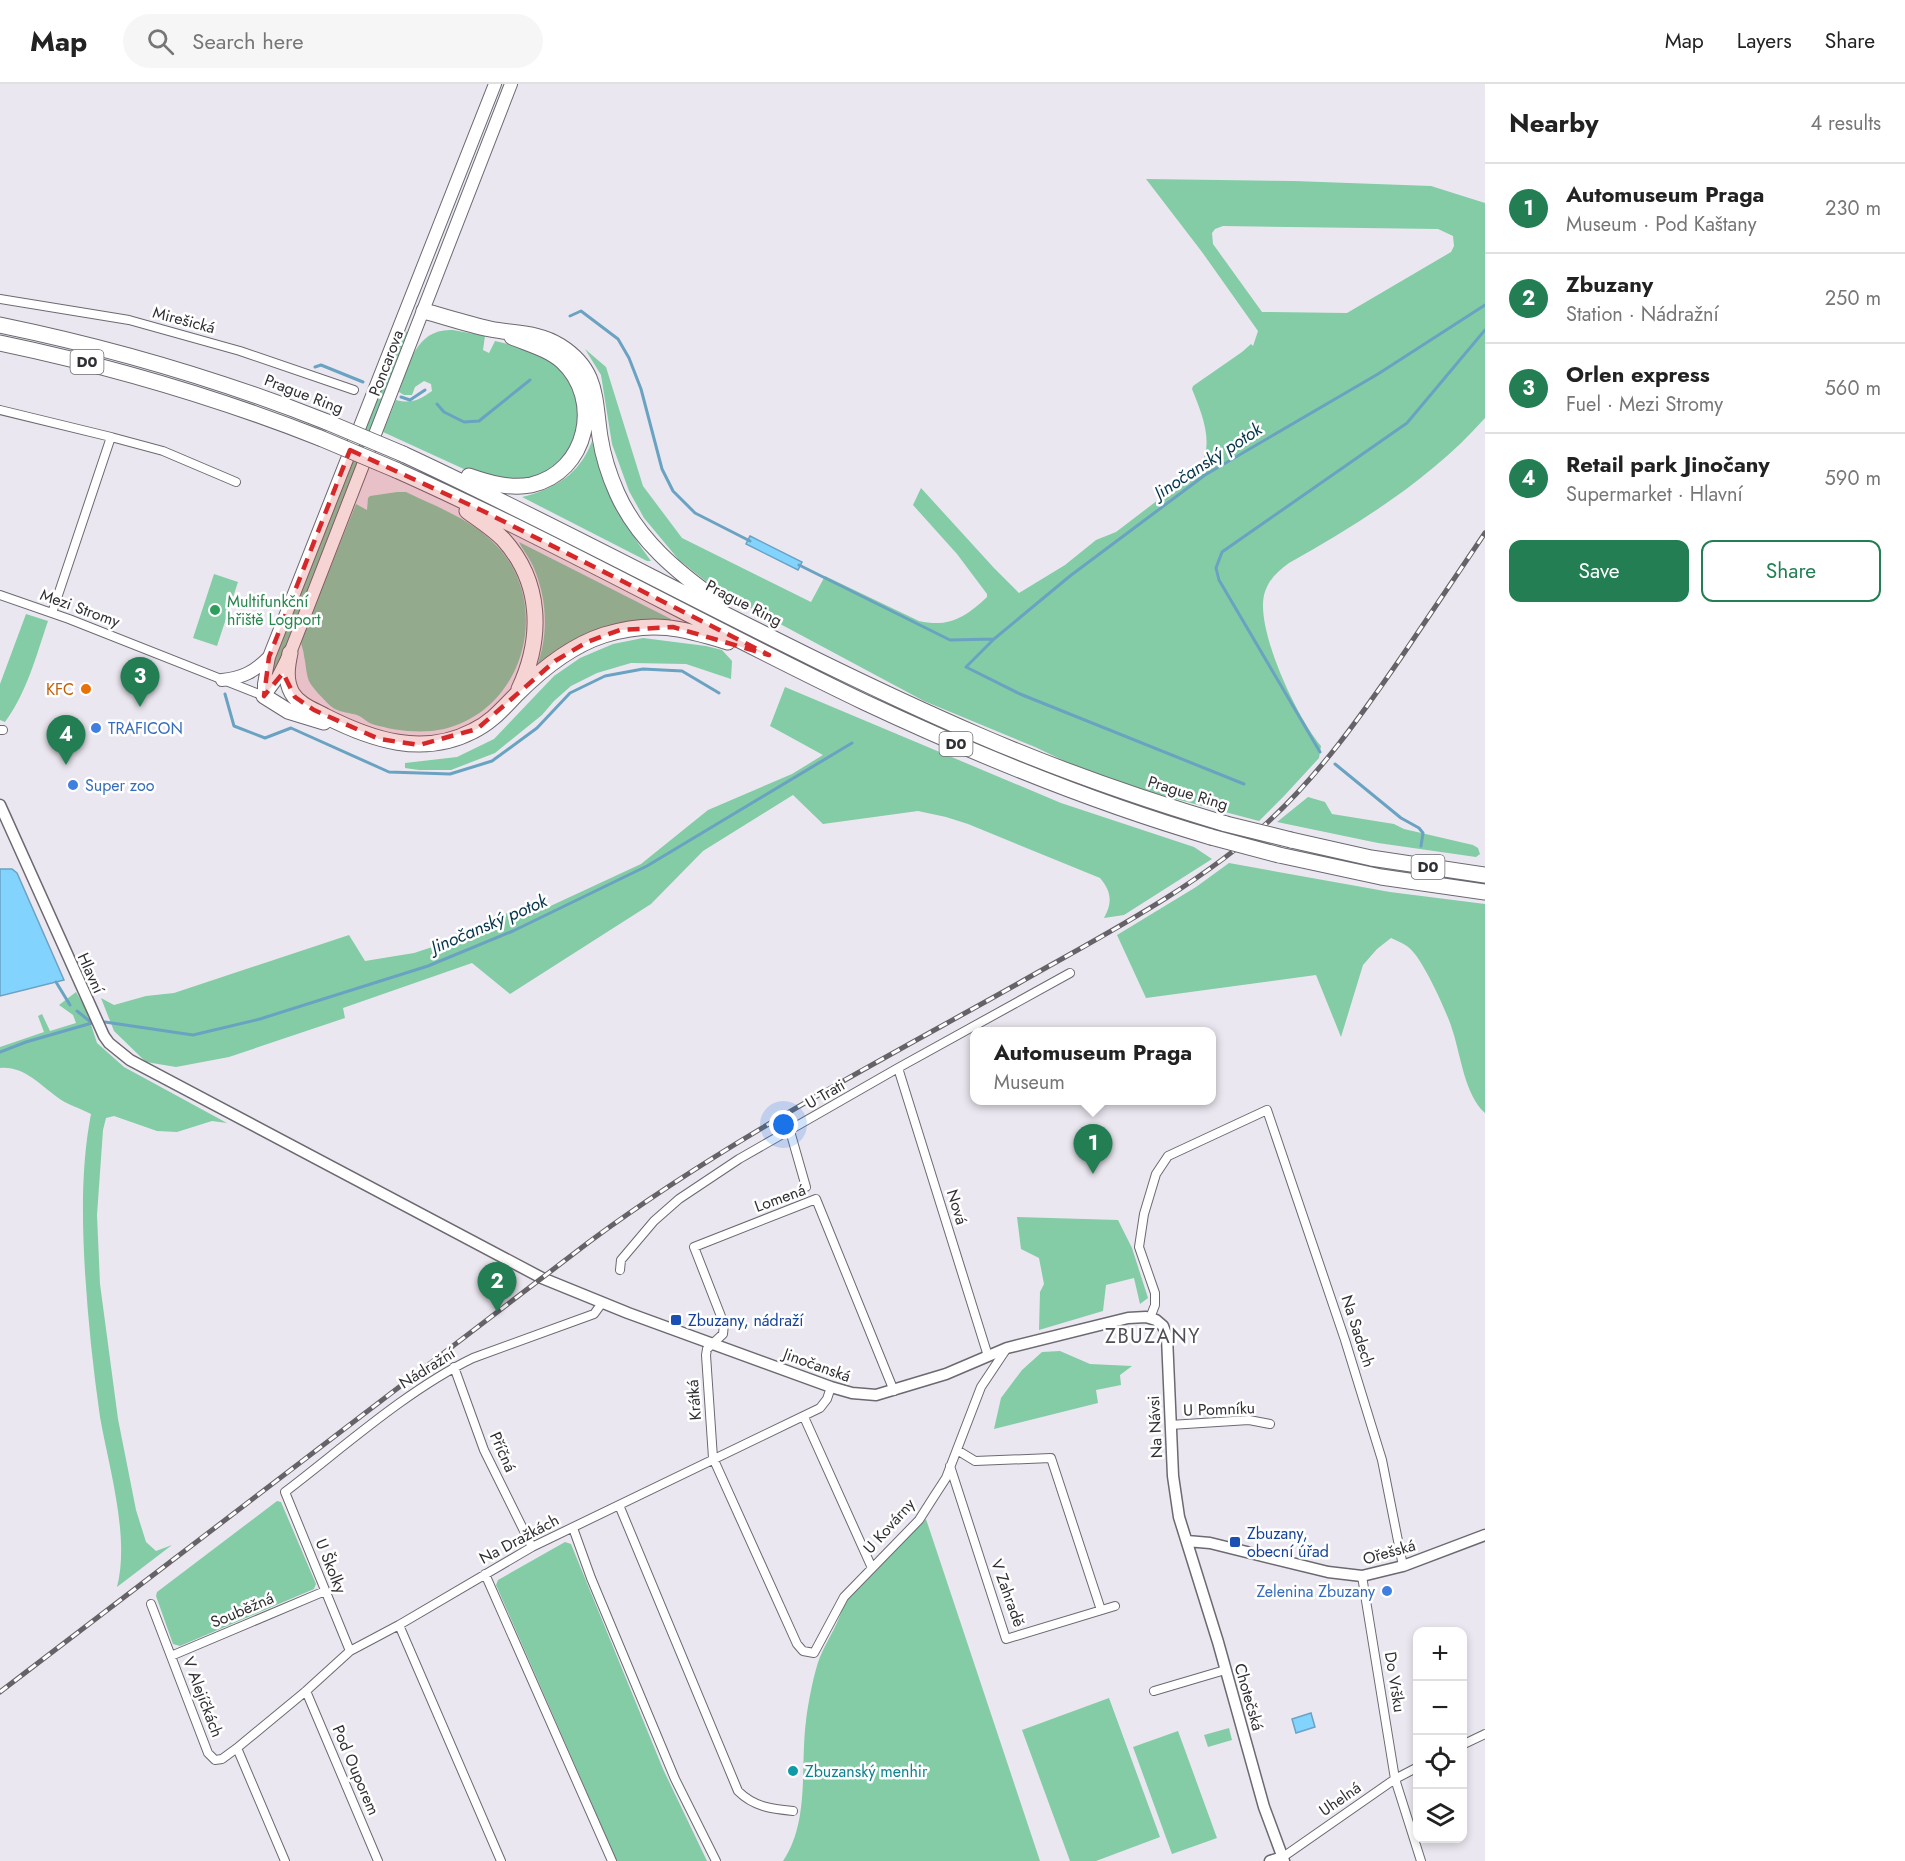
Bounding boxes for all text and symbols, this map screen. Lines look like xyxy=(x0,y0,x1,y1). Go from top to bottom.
search box xyxy=(123,14,543,68)
text: Map xyxy=(30,21,87,62)
icon: search xyxy=(144,25,177,58)
text: Search here xyxy=(192,25,304,57)
text: Map xyxy=(1665,26,1704,56)
text: Layers xyxy=(1737,26,1792,56)
text: Share xyxy=(1825,26,1875,56)
text: Nearby xyxy=(1509,104,1598,142)
text: 4 results xyxy=(1810,109,1881,138)
text: Automuseum Praga xyxy=(1566,178,1764,210)
text: 1 xyxy=(1523,194,1534,223)
text: 230 m xyxy=(1825,194,1881,223)
text: Museum · Pod Kaštany xyxy=(1566,210,1756,239)
text: Zbuzany xyxy=(1566,268,1653,300)
text: 2 xyxy=(1522,284,1535,313)
text: 250 m xyxy=(1825,284,1881,313)
text: Station · Nádražní xyxy=(1566,300,1719,329)
street label: Mirešická xyxy=(150,301,218,339)
street label: Poncarova xyxy=(363,327,409,399)
road number: D0 xyxy=(70,350,104,374)
text: Orlen express xyxy=(1566,358,1710,390)
street label: Prague Ring xyxy=(261,368,347,420)
text: 3 xyxy=(1522,374,1535,403)
text: 560 m xyxy=(1825,374,1881,403)
text: Fuel · Mezi Stromy xyxy=(1566,390,1723,419)
water label: Jinočanský potok xyxy=(1146,416,1268,507)
text: Retail park Jinočany xyxy=(1566,448,1770,480)
text: 4 xyxy=(1522,464,1535,493)
text: 590 m xyxy=(1825,464,1881,493)
text: Supermarket · Hlavní xyxy=(1566,480,1743,509)
button: Save xyxy=(1509,540,1689,602)
button: Share xyxy=(1701,540,1881,602)
street label: Prague Ring xyxy=(702,574,786,632)
street label: Mezi Stromy xyxy=(37,583,124,633)
place label: Multifunkční hřiště Logport xyxy=(227,590,321,631)
marker: Multifunkční hřiště Logport xyxy=(208,603,222,617)
pin: 3 xyxy=(120,658,160,707)
place label: KFC xyxy=(46,678,74,701)
marker: KFC xyxy=(79,682,93,696)
pin: 4 xyxy=(46,716,86,765)
place label: TRAFICON xyxy=(108,717,183,740)
marker: TRAFICON xyxy=(89,721,103,735)
road number: D0 xyxy=(940,732,972,756)
street label: Prague Ring xyxy=(1145,770,1231,816)
place label: Super zoo xyxy=(85,774,155,797)
marker: Super zoo xyxy=(66,778,80,792)
road number: D0 xyxy=(1412,855,1444,879)
water label: Jinočanský potok xyxy=(424,887,552,961)
street label: Hlavní xyxy=(72,949,110,998)
popup xyxy=(970,1027,1216,1105)
text: Automuseum Praga xyxy=(994,1036,1192,1068)
text: Museum xyxy=(994,1068,1065,1097)
street label: U Trati xyxy=(801,1073,849,1115)
your location xyxy=(769,1110,798,1139)
pin: 1 xyxy=(1074,1124,1112,1174)
street label: Lomená xyxy=(751,1178,809,1218)
street label: Nová xyxy=(941,1187,973,1227)
pin: 2 xyxy=(478,1262,516,1312)
street label: Na Sadech xyxy=(1336,1292,1380,1370)
place label: Zbuzany, nádraží xyxy=(688,1309,804,1332)
marker: Zbuzany, nádraží xyxy=(669,1313,683,1327)
district label: ZBUZANY xyxy=(1105,1322,1201,1351)
street label: Nádražní xyxy=(394,1341,460,1394)
street label: Jinočanská xyxy=(778,1342,854,1388)
street label: Krátká xyxy=(681,1379,707,1421)
street label: Na Návsi xyxy=(1142,1395,1168,1459)
street label: U Pomníku xyxy=(1183,1396,1255,1422)
street label: Příčná xyxy=(484,1428,522,1476)
street label: U Kovárny xyxy=(858,1493,921,1559)
street label: Na Dražkách xyxy=(475,1508,563,1570)
place label: Zbuzany, obecní úřad xyxy=(1247,1522,1329,1563)
street label: Ořešská xyxy=(1360,1534,1418,1570)
street label: U Školky xyxy=(310,1535,353,1598)
marker: Zbuzany, obecní úřad xyxy=(1228,1535,1242,1549)
street label: V Zahradě xyxy=(985,1556,1031,1630)
place label: Zelenina Zbuzany xyxy=(1256,1580,1376,1603)
marker: Zelenina Zbuzany xyxy=(1380,1584,1394,1598)
street label: Souběžná xyxy=(207,1586,277,1634)
map controls xyxy=(1413,1627,1467,1843)
button: + xyxy=(1413,1627,1467,1681)
street label: Do Vršku xyxy=(1379,1650,1411,1714)
street label: V Alejíčkách xyxy=(177,1653,229,1741)
street label: Chotečská xyxy=(1228,1661,1270,1733)
button: − xyxy=(1413,1681,1467,1735)
street label: Pod Ouporem xyxy=(327,1721,385,1819)
button: locate xyxy=(1413,1735,1467,1789)
place label: Zbuzanský menhir xyxy=(805,1760,928,1783)
marker: Zbuzanský menhir xyxy=(786,1764,800,1778)
street label: Uhelná xyxy=(1314,1776,1366,1822)
button: layers xyxy=(1413,1789,1467,1843)

